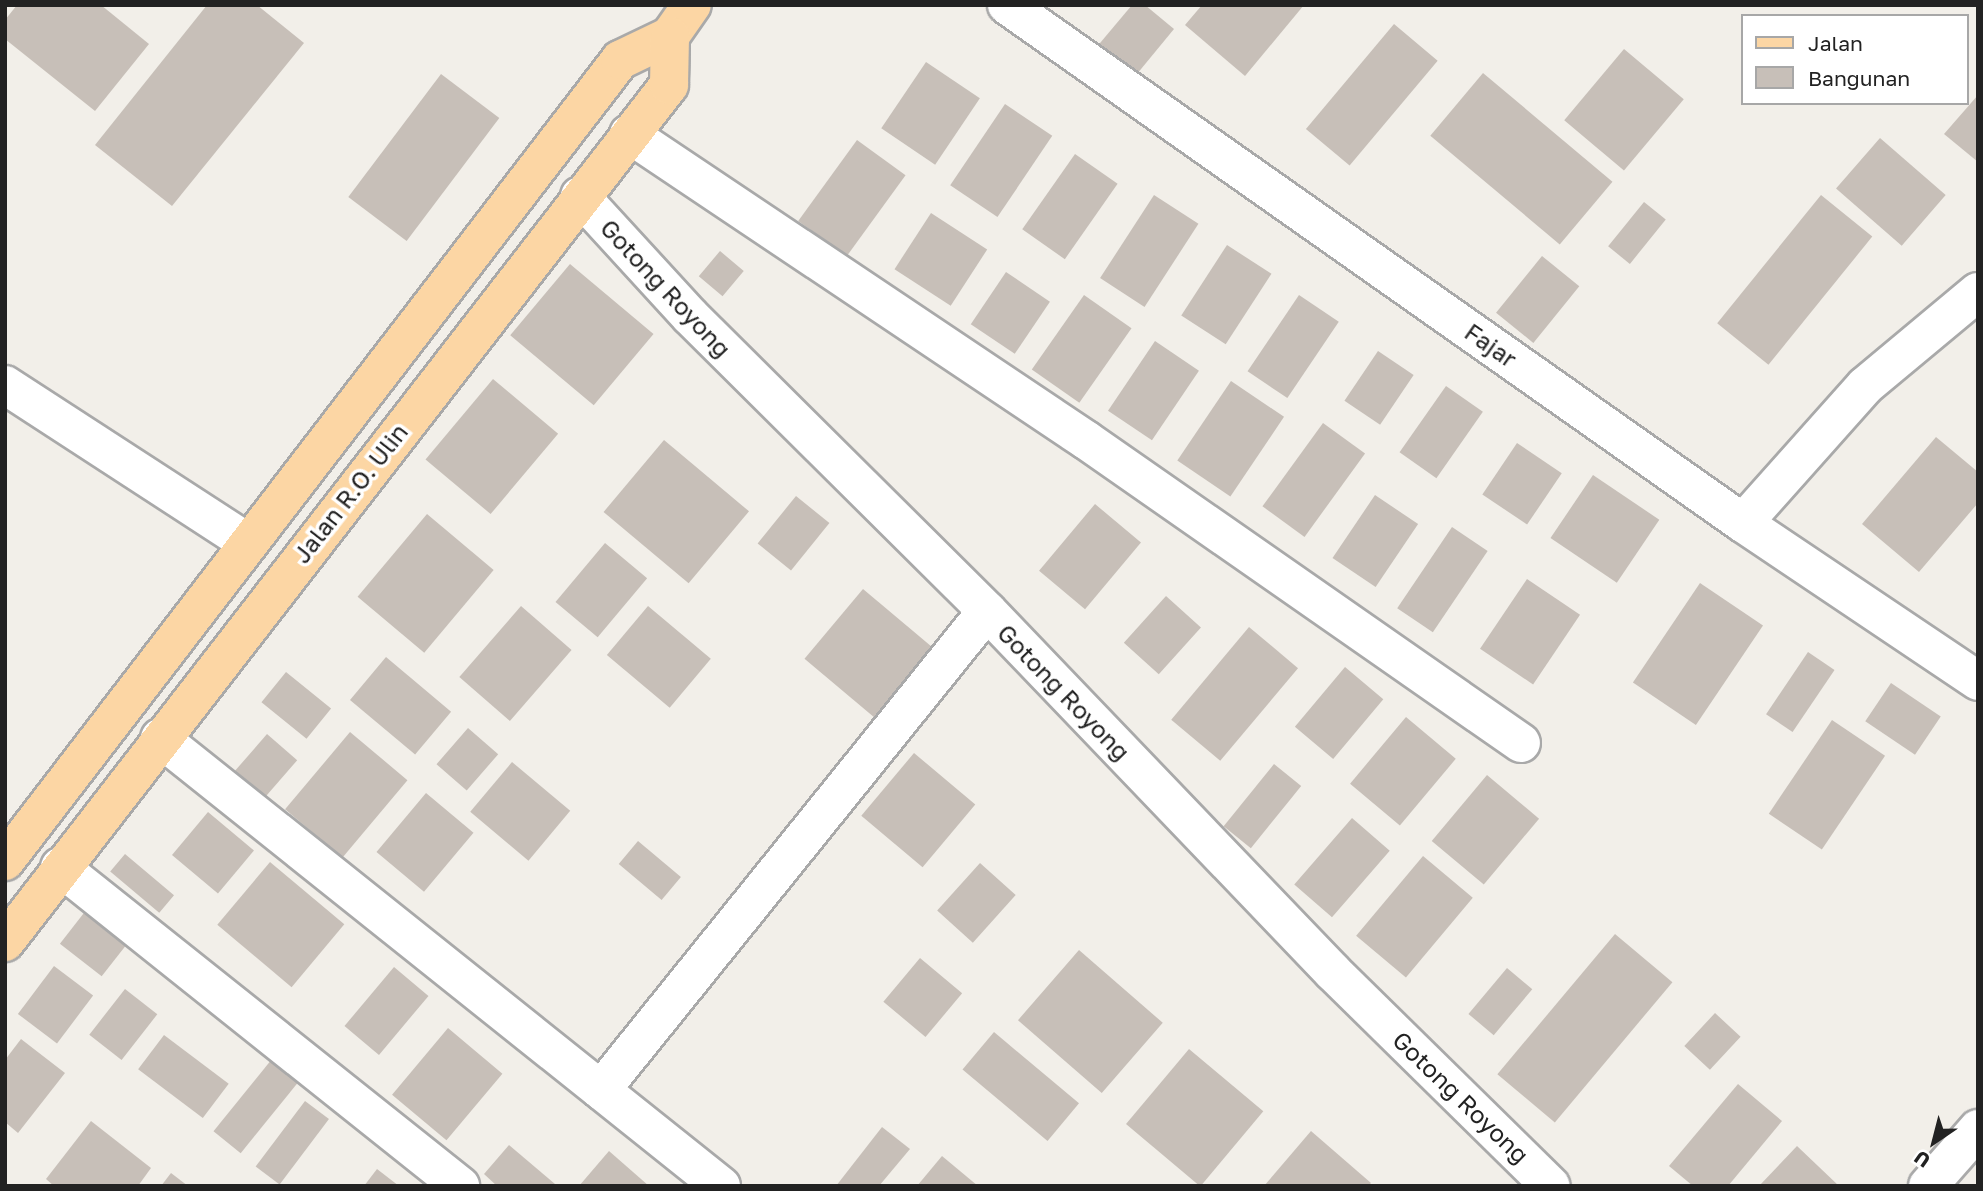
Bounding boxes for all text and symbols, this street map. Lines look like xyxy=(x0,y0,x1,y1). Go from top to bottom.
legend xyxy=(1742,14,1969,105)
text: Jalan xyxy=(1808,30,1863,56)
text: Bangunan xyxy=(1808,65,1910,91)
street label: Gotong Royong xyxy=(595,213,737,363)
street label: Fajar xyxy=(1460,317,1522,373)
street label: Jalan R.O. Ulin xyxy=(287,418,413,568)
street label: Gotong Royong xyxy=(992,618,1136,766)
street label: Gotong Royong xyxy=(1387,1025,1535,1169)
north arrow xyxy=(1899,1107,1969,1177)
text: U xyxy=(1909,1146,1934,1173)

